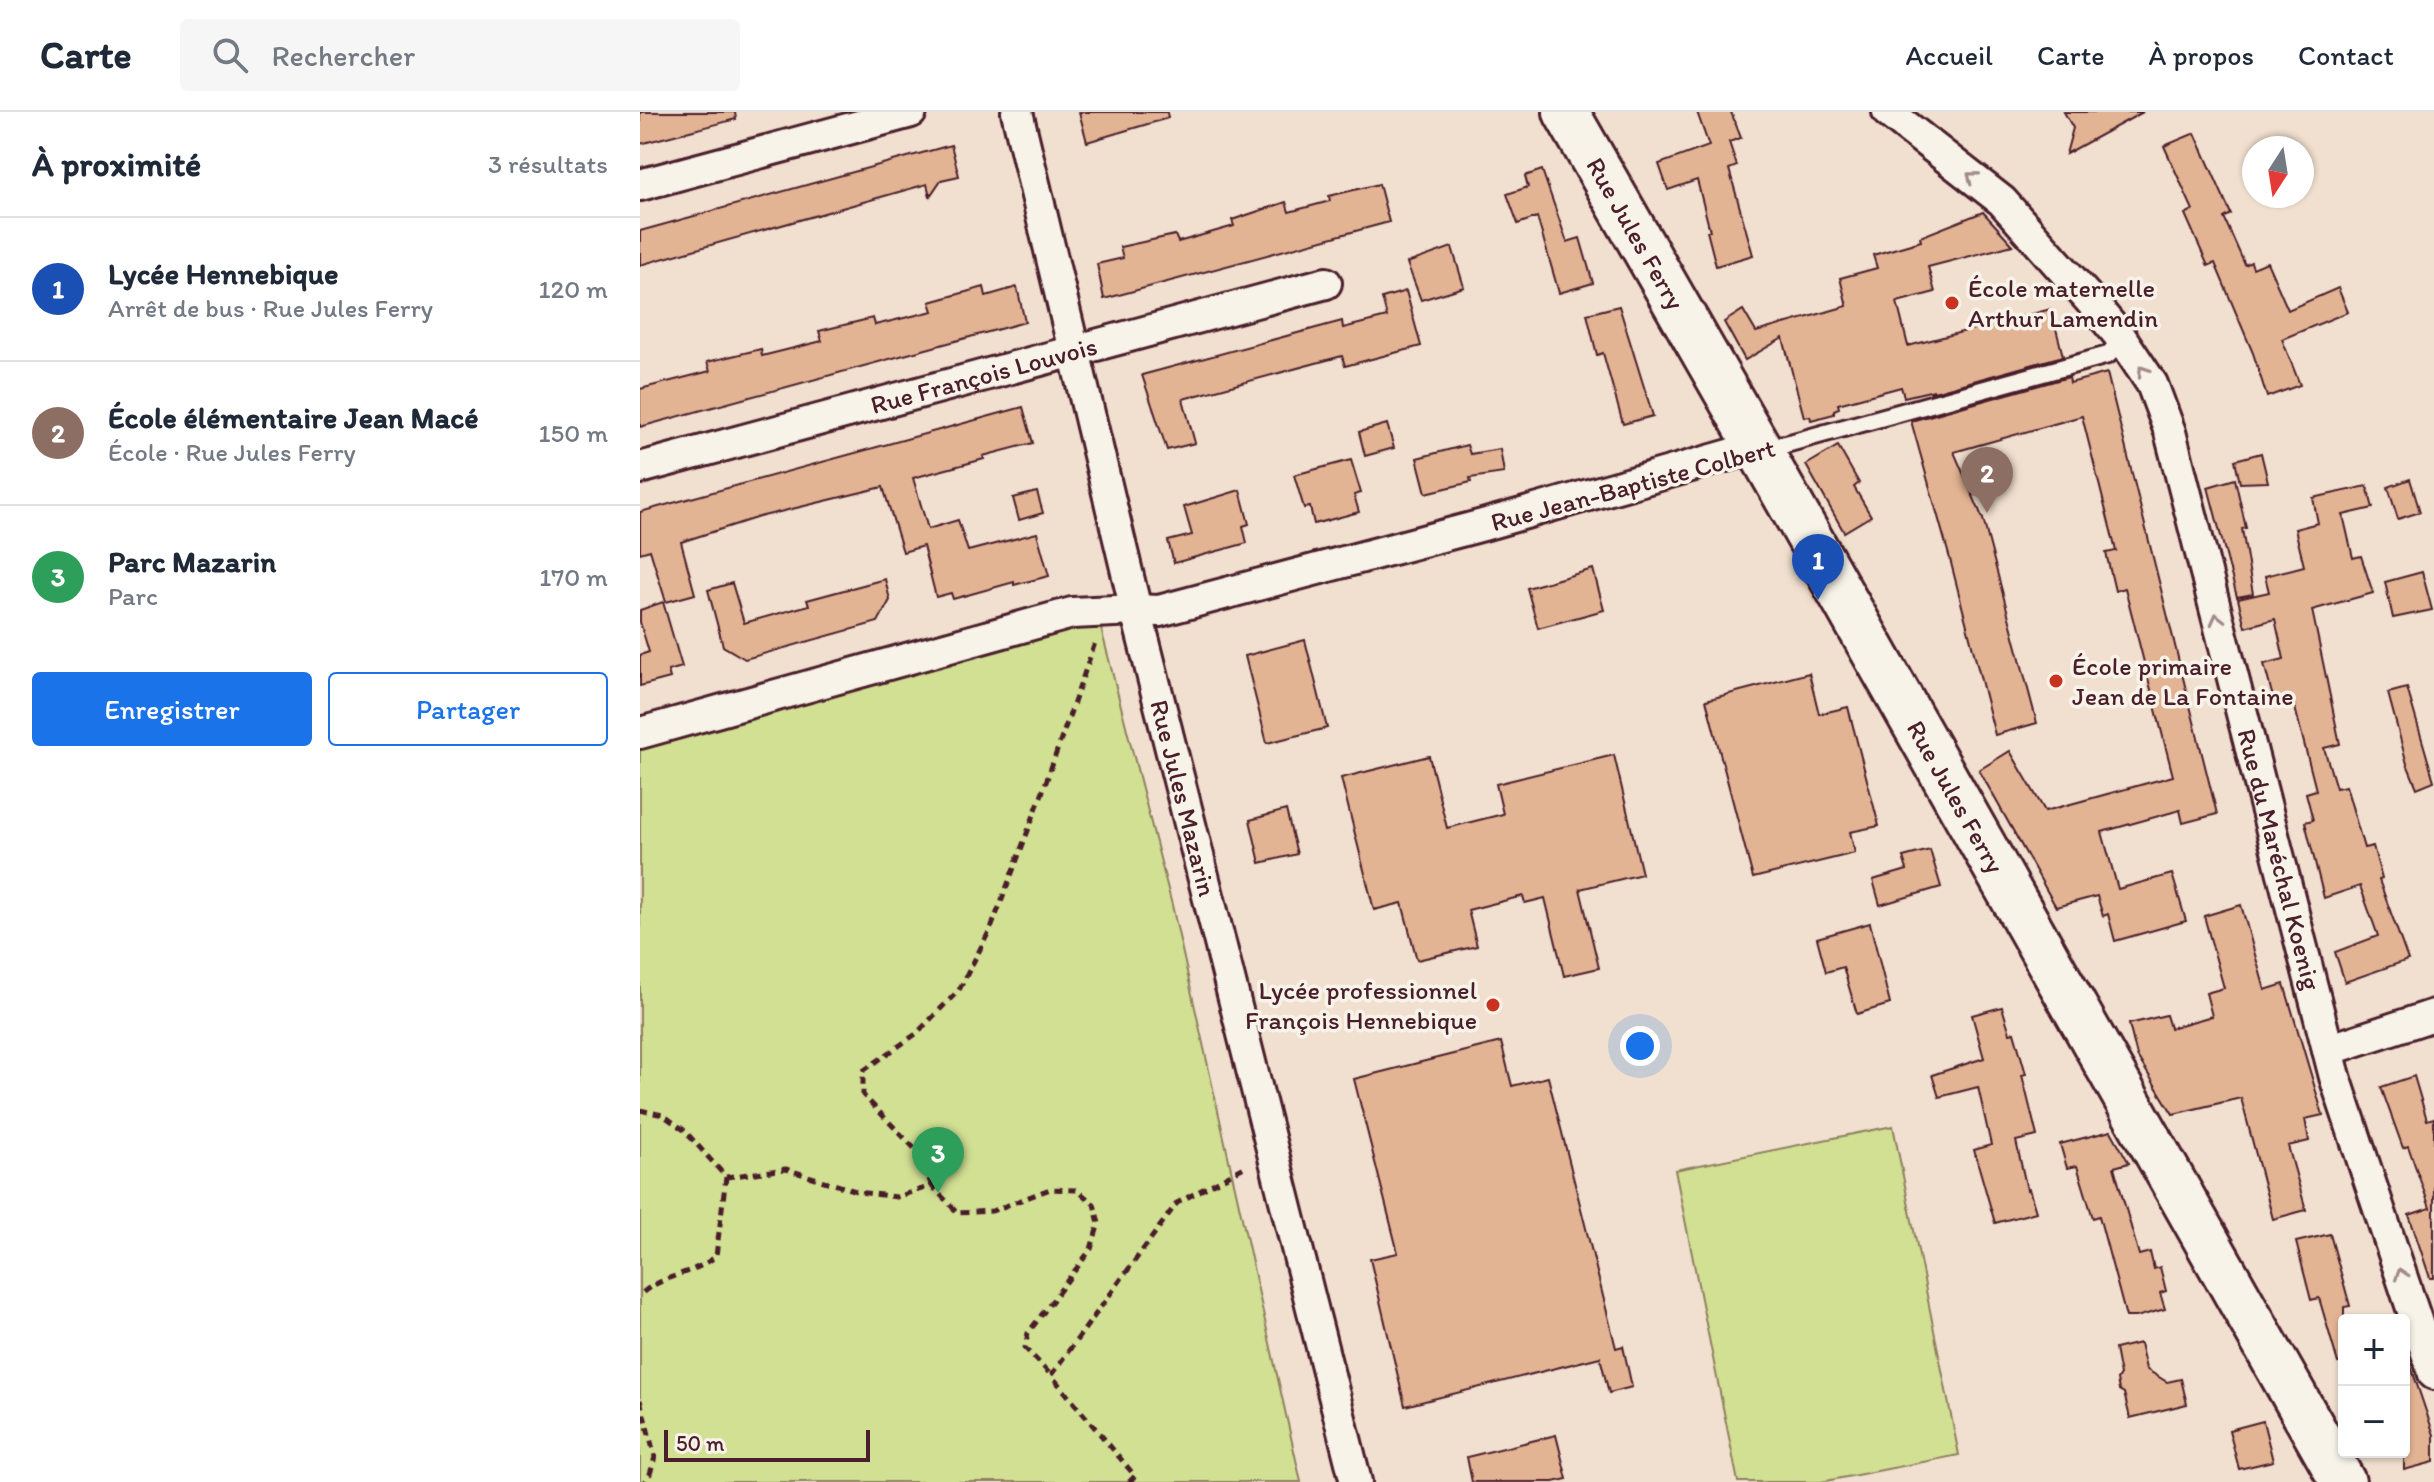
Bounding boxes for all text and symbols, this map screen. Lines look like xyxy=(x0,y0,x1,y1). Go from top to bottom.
search box xyxy=(180,19,740,91)
text: Carte xyxy=(40,32,132,78)
icon: search xyxy=(208,33,252,77)
text: Rechercher xyxy=(272,37,415,74)
text: Accueil xyxy=(1905,38,1993,72)
text: Carte xyxy=(2037,38,2105,72)
text: À propos xyxy=(2149,38,2254,72)
text: Contact xyxy=(2298,38,2394,72)
north arrow xyxy=(2242,136,2314,208)
text: À proximité xyxy=(32,144,201,185)
text: 3 résultats xyxy=(488,148,608,180)
street label: Rue Jules Ferry xyxy=(1579,152,1692,315)
one-way arrow xyxy=(1966,173,1981,187)
text: Lycée Hennebique xyxy=(108,255,339,292)
place label: École maternelle Arthur Lamendin xyxy=(1968,272,2158,334)
text: 1 xyxy=(52,273,64,305)
text: 120 m xyxy=(539,273,608,305)
text: Arrêt de bus · Rue Jules Ferry xyxy=(108,292,433,324)
marker: École maternelle Arthur Lamendin xyxy=(1943,294,1961,312)
street label: Rue François Louvois xyxy=(867,329,1100,421)
one-way arrow xyxy=(2138,365,2153,379)
text: École élémentaire Jean Macé xyxy=(108,399,479,436)
text: 2 xyxy=(51,417,65,449)
text: 150 m xyxy=(539,417,608,449)
street label: Rue Jean-Baptiste Colbert xyxy=(1487,432,1779,538)
text: École · Rue Jules Ferry xyxy=(108,436,356,468)
pin: 2 xyxy=(1961,447,2013,513)
pin: 1 xyxy=(1792,534,1844,600)
text: Parc Mazarin xyxy=(108,543,276,580)
text: 3 xyxy=(51,561,65,593)
text: 170 m xyxy=(539,561,608,593)
text: Parc xyxy=(108,580,158,612)
one-way arrow xyxy=(2209,613,2226,627)
place label: École primaire Jean de La Fontaine xyxy=(2072,650,2294,712)
button: Enregistrer xyxy=(32,672,312,746)
button: Partager xyxy=(328,672,608,746)
marker: École primaire Jean de La Fontaine xyxy=(2047,672,2065,690)
street label: Rue Jules Mazarin xyxy=(1143,696,1224,900)
street label: Rue Jules Ferry xyxy=(1900,715,2012,879)
street label: Rue du Maréchal Koenig xyxy=(2231,725,2328,994)
place label: Lycée professionnel François Hennebique xyxy=(1245,974,1477,1036)
marker: Lycée professionnel François Hennebique xyxy=(1484,996,1502,1014)
your location xyxy=(1620,1026,1660,1066)
pin: 3 xyxy=(912,1127,964,1193)
one-way arrow xyxy=(2394,1267,2410,1281)
map controls xyxy=(2338,1314,2410,1458)
button: + xyxy=(2338,1314,2410,1386)
button: − xyxy=(2338,1386,2410,1458)
scale bar xyxy=(664,1426,870,1462)
text: 50 m xyxy=(676,1430,725,1457)

